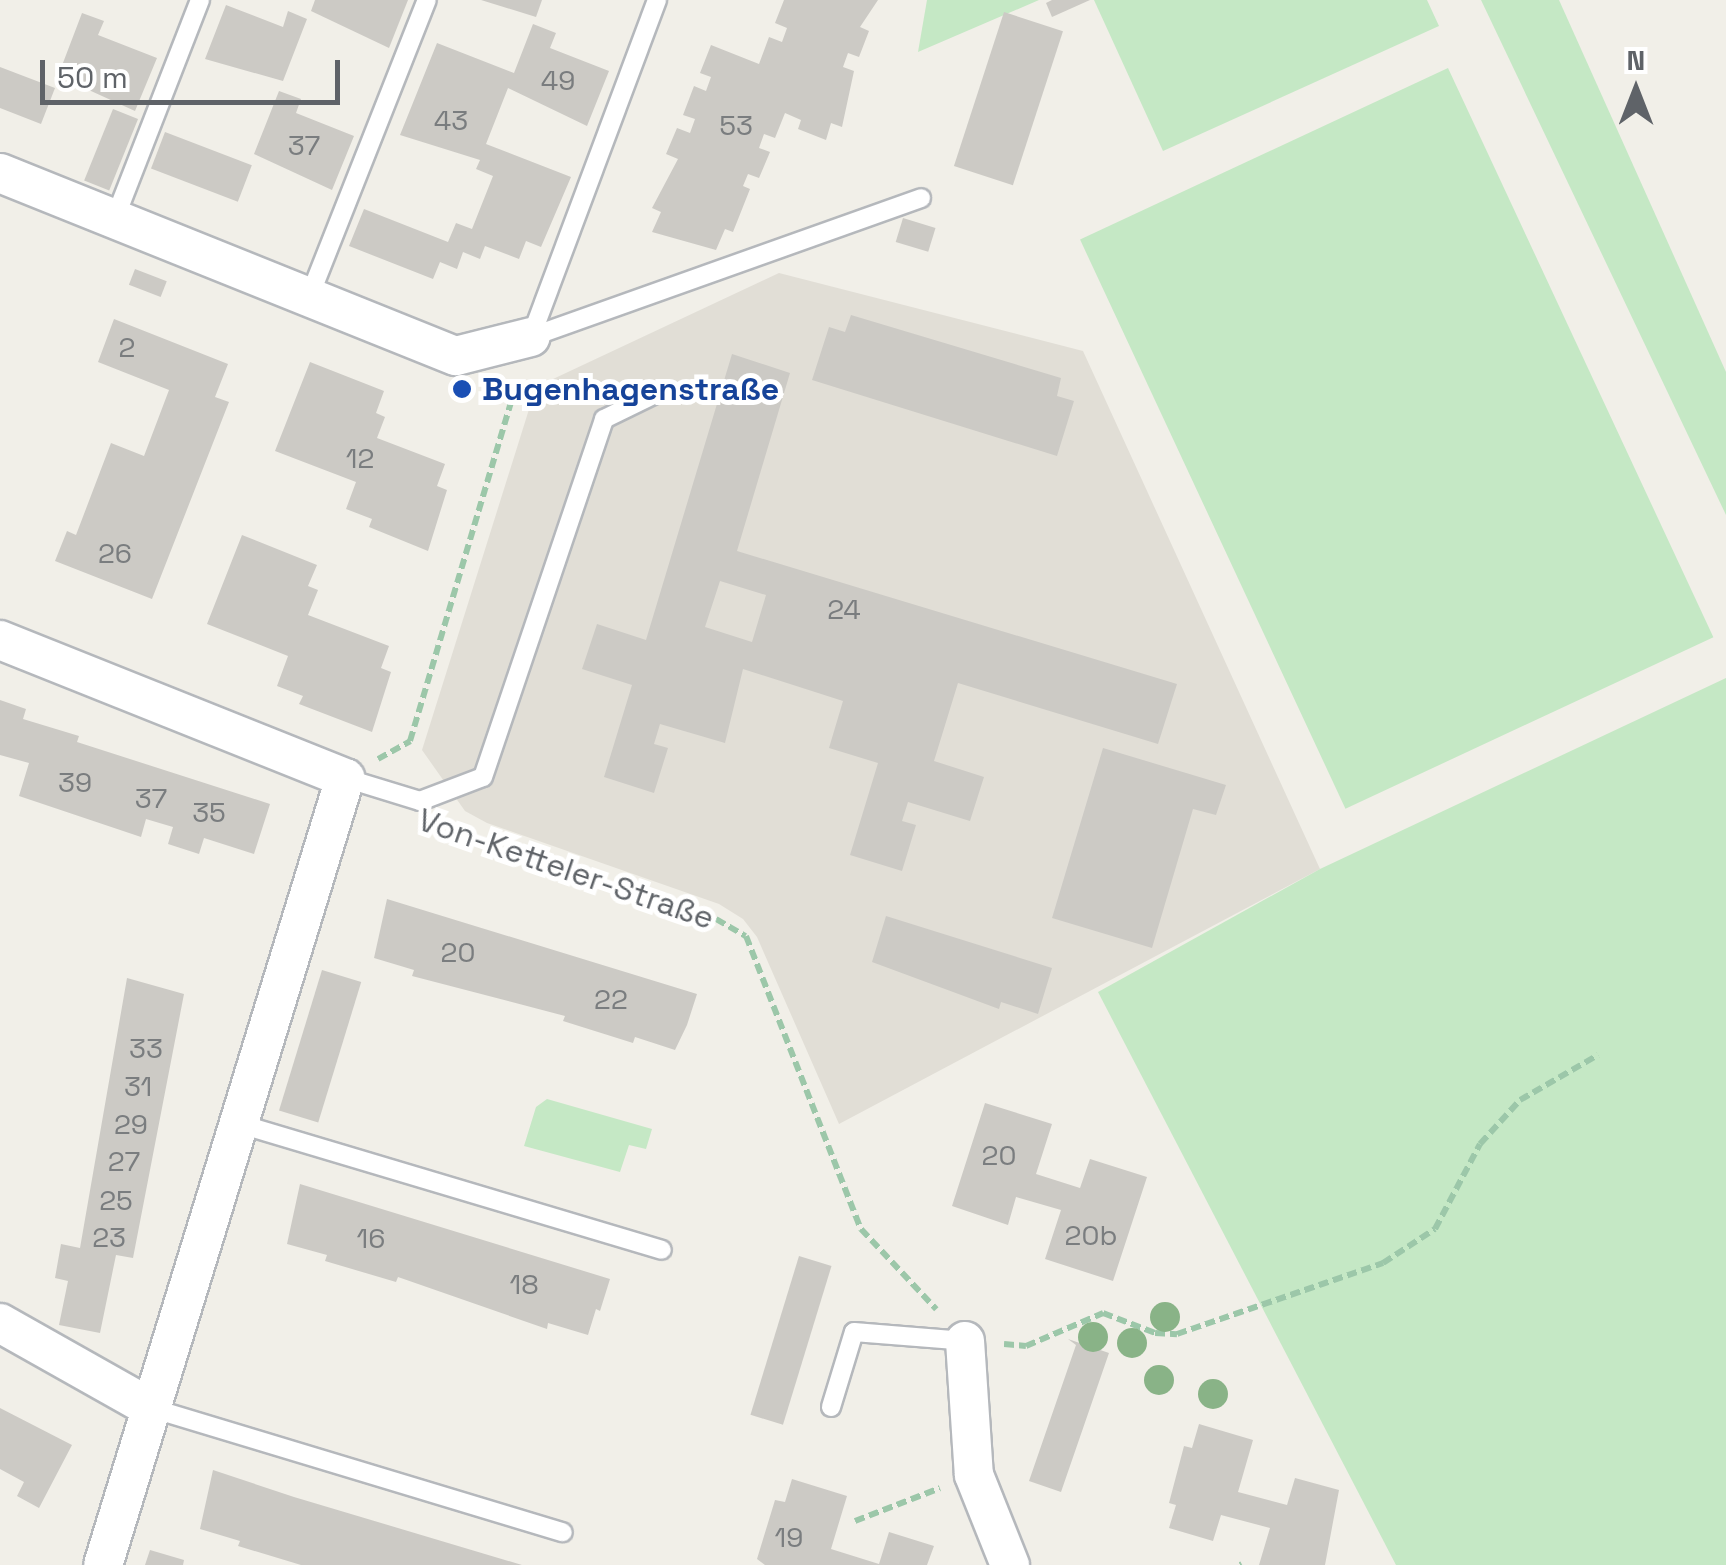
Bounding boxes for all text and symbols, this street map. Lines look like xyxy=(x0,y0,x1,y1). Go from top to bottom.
scale bar xyxy=(45,40,345,102)
north arrow xyxy=(1586,40,1686,140)
text: N xyxy=(1627,42,1645,78)
text: 50 m xyxy=(57,58,128,97)
house number: 49 xyxy=(541,63,575,97)
house number: 43 xyxy=(434,103,468,137)
house number: 53 xyxy=(719,108,753,142)
house number: 37 xyxy=(288,128,320,162)
house number: 2 xyxy=(119,330,135,364)
place label: Bugenhagenstraße xyxy=(482,370,779,408)
marker: Bugenhagenstraße xyxy=(451,378,473,400)
house number: 12 xyxy=(346,441,374,475)
house number: 26 xyxy=(98,536,132,570)
house number: 24 xyxy=(827,592,861,626)
house number: 39 xyxy=(58,765,92,799)
house number: 37 xyxy=(135,781,167,815)
house number: 35 xyxy=(192,795,226,829)
street label: Von-Ketteler-Straße xyxy=(413,800,719,938)
house number: 20 xyxy=(441,935,475,969)
house number: 22 xyxy=(594,982,628,1016)
house number: 33 xyxy=(129,1031,163,1065)
house number: 31 xyxy=(124,1069,152,1103)
house number: 29 xyxy=(114,1107,148,1141)
house number: 20 xyxy=(982,1138,1016,1172)
house number: 27 xyxy=(108,1144,140,1178)
house number: 25 xyxy=(99,1183,133,1217)
house number: 20b xyxy=(1065,1218,1117,1252)
house number: 23 xyxy=(92,1220,126,1254)
house number: 16 xyxy=(357,1221,385,1255)
house number: 18 xyxy=(509,1267,539,1301)
house number: 19 xyxy=(775,1520,803,1554)

